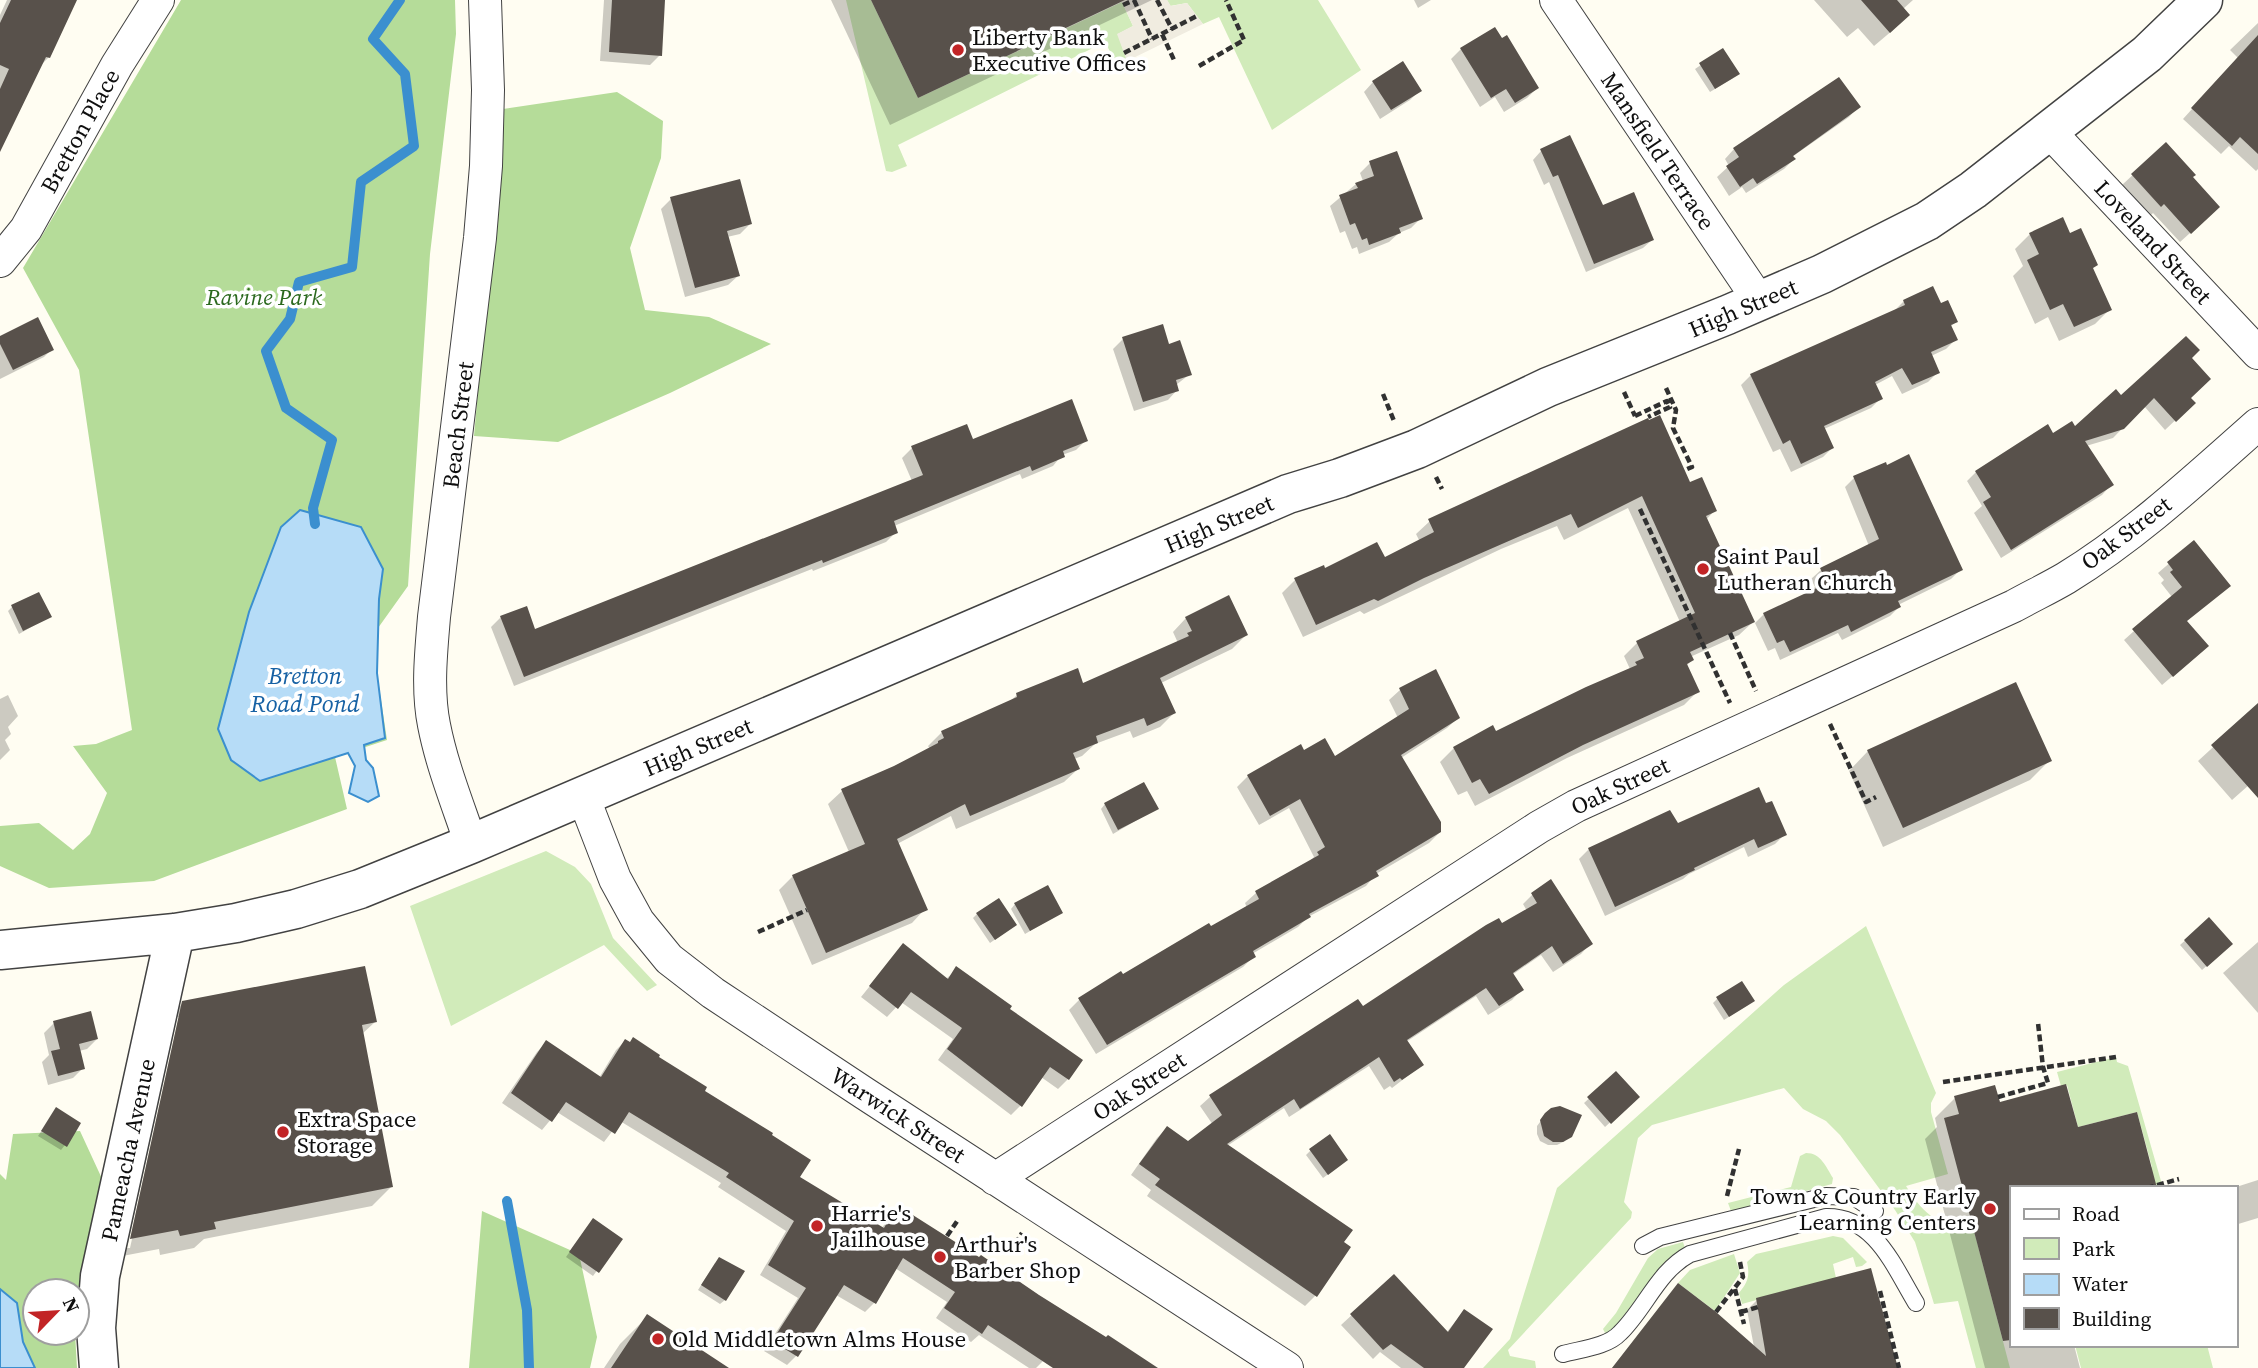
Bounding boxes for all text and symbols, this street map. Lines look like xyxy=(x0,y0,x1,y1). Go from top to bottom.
place label: Liberty Bank Executive Offices xyxy=(972,21,1146,79)
marker: Liberty Bank Executive Offices xyxy=(950,42,966,58)
street label: Bretton Place xyxy=(33,63,127,199)
street label: Mansfield Terrace xyxy=(1593,66,1723,236)
street label: Loveland Street xyxy=(2087,173,2219,311)
street label: High Street xyxy=(1684,271,1803,345)
park label: Ravine Park xyxy=(205,281,322,313)
street label: Beach Street xyxy=(434,359,482,490)
street label: High Street xyxy=(1160,487,1279,561)
street label: Oak Street xyxy=(2074,488,2178,577)
place label: Saint Paul Lutheran Church xyxy=(1717,540,1893,598)
marker: Saint Paul Lutheran Church xyxy=(1695,561,1711,577)
water label: Bretton Road Pond xyxy=(249,659,360,720)
street label: High Street xyxy=(639,710,758,784)
street label: Oak Street xyxy=(1565,749,1675,823)
street label: Oak Street xyxy=(1086,1044,1192,1128)
street label: Pameacha Avenue xyxy=(93,1055,163,1245)
street label: Warwick Street xyxy=(824,1059,972,1171)
place label: Extra Space Storage xyxy=(297,1103,417,1161)
marker: Extra Space Storage xyxy=(275,1124,291,1140)
place label: Town & Country Early Learning Centers xyxy=(1750,1180,1976,1238)
legend xyxy=(2010,1186,2237,1347)
place label: Harrie's Jailhouse xyxy=(830,1197,926,1255)
text: Road xyxy=(2072,1199,2120,1228)
marker: Town & Country Early Learning Centers xyxy=(1982,1201,1998,1217)
marker: Harrie's Jailhouse xyxy=(809,1218,825,1234)
place label: Arthur's Barber Shop xyxy=(954,1228,1081,1286)
text: Park xyxy=(2072,1234,2116,1263)
marker: Arthur's Barber Shop xyxy=(932,1249,948,1265)
text: Water xyxy=(2072,1269,2128,1298)
north arrow xyxy=(21,1277,91,1347)
text: N xyxy=(57,1293,86,1317)
text: Building xyxy=(2072,1304,2151,1333)
place label: Old Middletown Alms House xyxy=(672,1323,966,1355)
marker: Old Middletown Alms House xyxy=(650,1331,666,1347)

